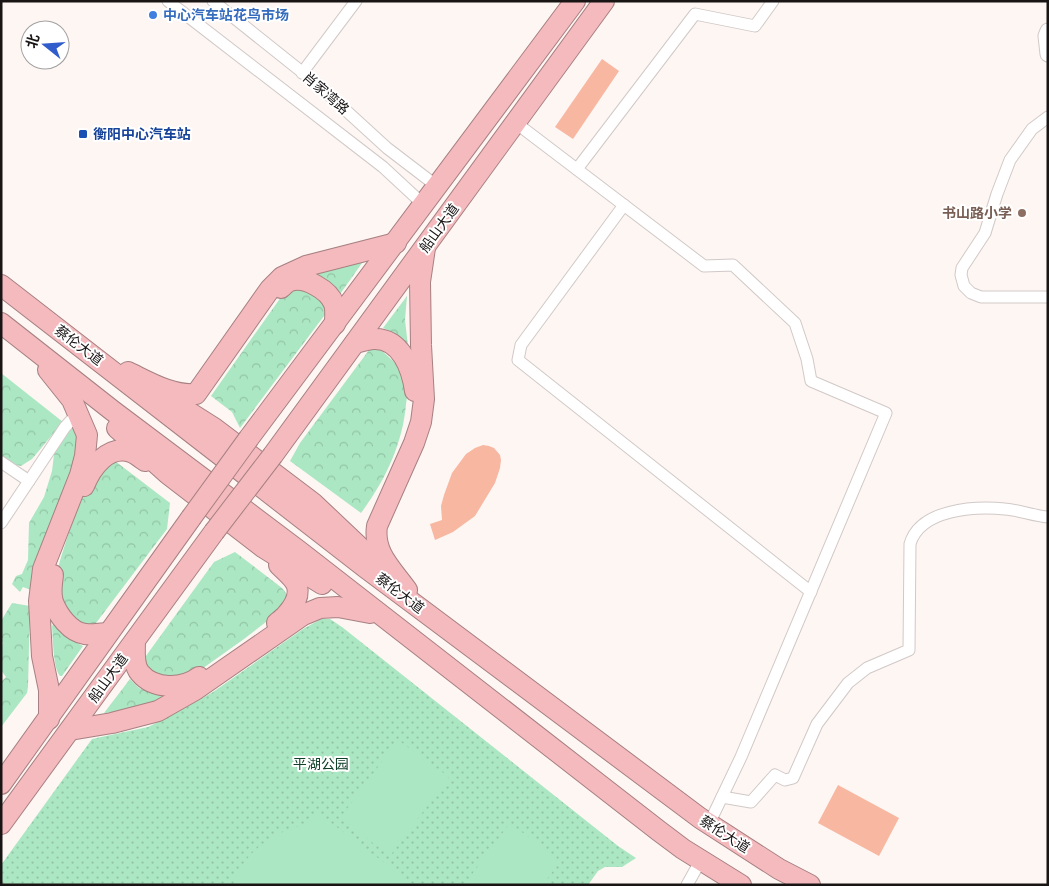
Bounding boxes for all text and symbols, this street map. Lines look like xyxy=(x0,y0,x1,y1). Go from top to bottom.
place label: 中心汽车站花鸟市场 xyxy=(163,6,289,24)
marker: 中心汽车站花鸟市场 xyxy=(147,9,159,21)
north arrow xyxy=(20,20,70,70)
text: 北 xyxy=(22,32,43,51)
street label: 肖家湾路 xyxy=(299,68,353,118)
place label: 衡阳中心汽车站 xyxy=(93,125,191,143)
marker: 衡阳中心汽车站 xyxy=(77,128,89,140)
street label: 船山大道 xyxy=(415,200,463,256)
place label: 书山路小学 xyxy=(942,204,1012,222)
marker: 书山路小学 xyxy=(1016,207,1028,219)
street label: 蔡伦大道 xyxy=(51,321,107,369)
street label: 蔡伦大道 xyxy=(372,569,428,617)
street label: 船山大道 xyxy=(84,650,132,706)
park label: 平湖公园 xyxy=(293,755,349,773)
street label: 蔡伦大道 xyxy=(697,811,753,857)

